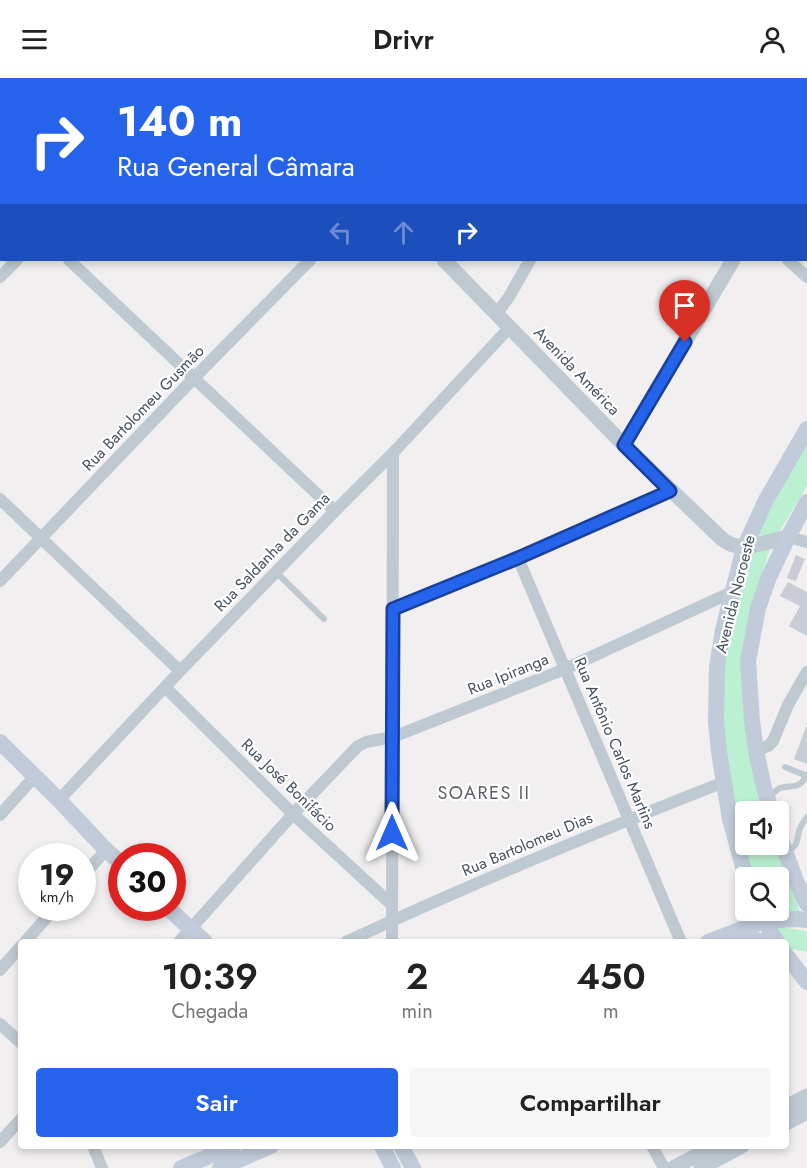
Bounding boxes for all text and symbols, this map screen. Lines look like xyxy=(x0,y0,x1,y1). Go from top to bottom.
text: Drivr xyxy=(373,20,434,59)
icon: menu xyxy=(18,23,51,56)
icon: person xyxy=(756,23,789,56)
text: 140 m xyxy=(117,91,243,152)
icon: right xyxy=(18,102,96,180)
text: Rua General Câmara xyxy=(117,147,355,186)
icon: left xyxy=(324,216,357,249)
icon: ahead xyxy=(387,216,420,249)
icon: right xyxy=(450,216,483,249)
pin xyxy=(659,280,710,342)
icon: arrive xyxy=(668,289,701,322)
street label: Avenida América xyxy=(529,322,625,420)
street label: Rua Bartolomeu Gusmão xyxy=(77,340,209,476)
street label: Rua Saldanha da Gama xyxy=(209,487,335,617)
street label: Avenida Noroeste xyxy=(709,533,761,655)
street label: Rua Ipiranga xyxy=(464,647,552,701)
street label: Rua Antônio Carlos Martins xyxy=(568,654,662,832)
street label: Rua José Bonifácio xyxy=(236,733,342,837)
district label: SOARES II xyxy=(438,780,531,806)
position arrow xyxy=(360,801,424,865)
map controls xyxy=(735,801,789,921)
button: sound xyxy=(735,801,789,855)
street label: Rua Bartolomeu Dias xyxy=(458,806,596,882)
speed limit sign: 30 xyxy=(108,843,186,921)
text: 19 xyxy=(39,853,75,896)
button: search xyxy=(735,867,789,921)
text: km/h xyxy=(40,886,74,908)
text: 10:39 xyxy=(161,950,258,1002)
text: 2 xyxy=(406,950,429,1002)
text: 450 xyxy=(576,950,646,1002)
text: Chegada xyxy=(171,997,248,1026)
text: min xyxy=(402,997,433,1026)
text: m xyxy=(603,997,619,1026)
button: Sair xyxy=(36,1068,398,1137)
button: Compartilhar xyxy=(410,1068,771,1137)

